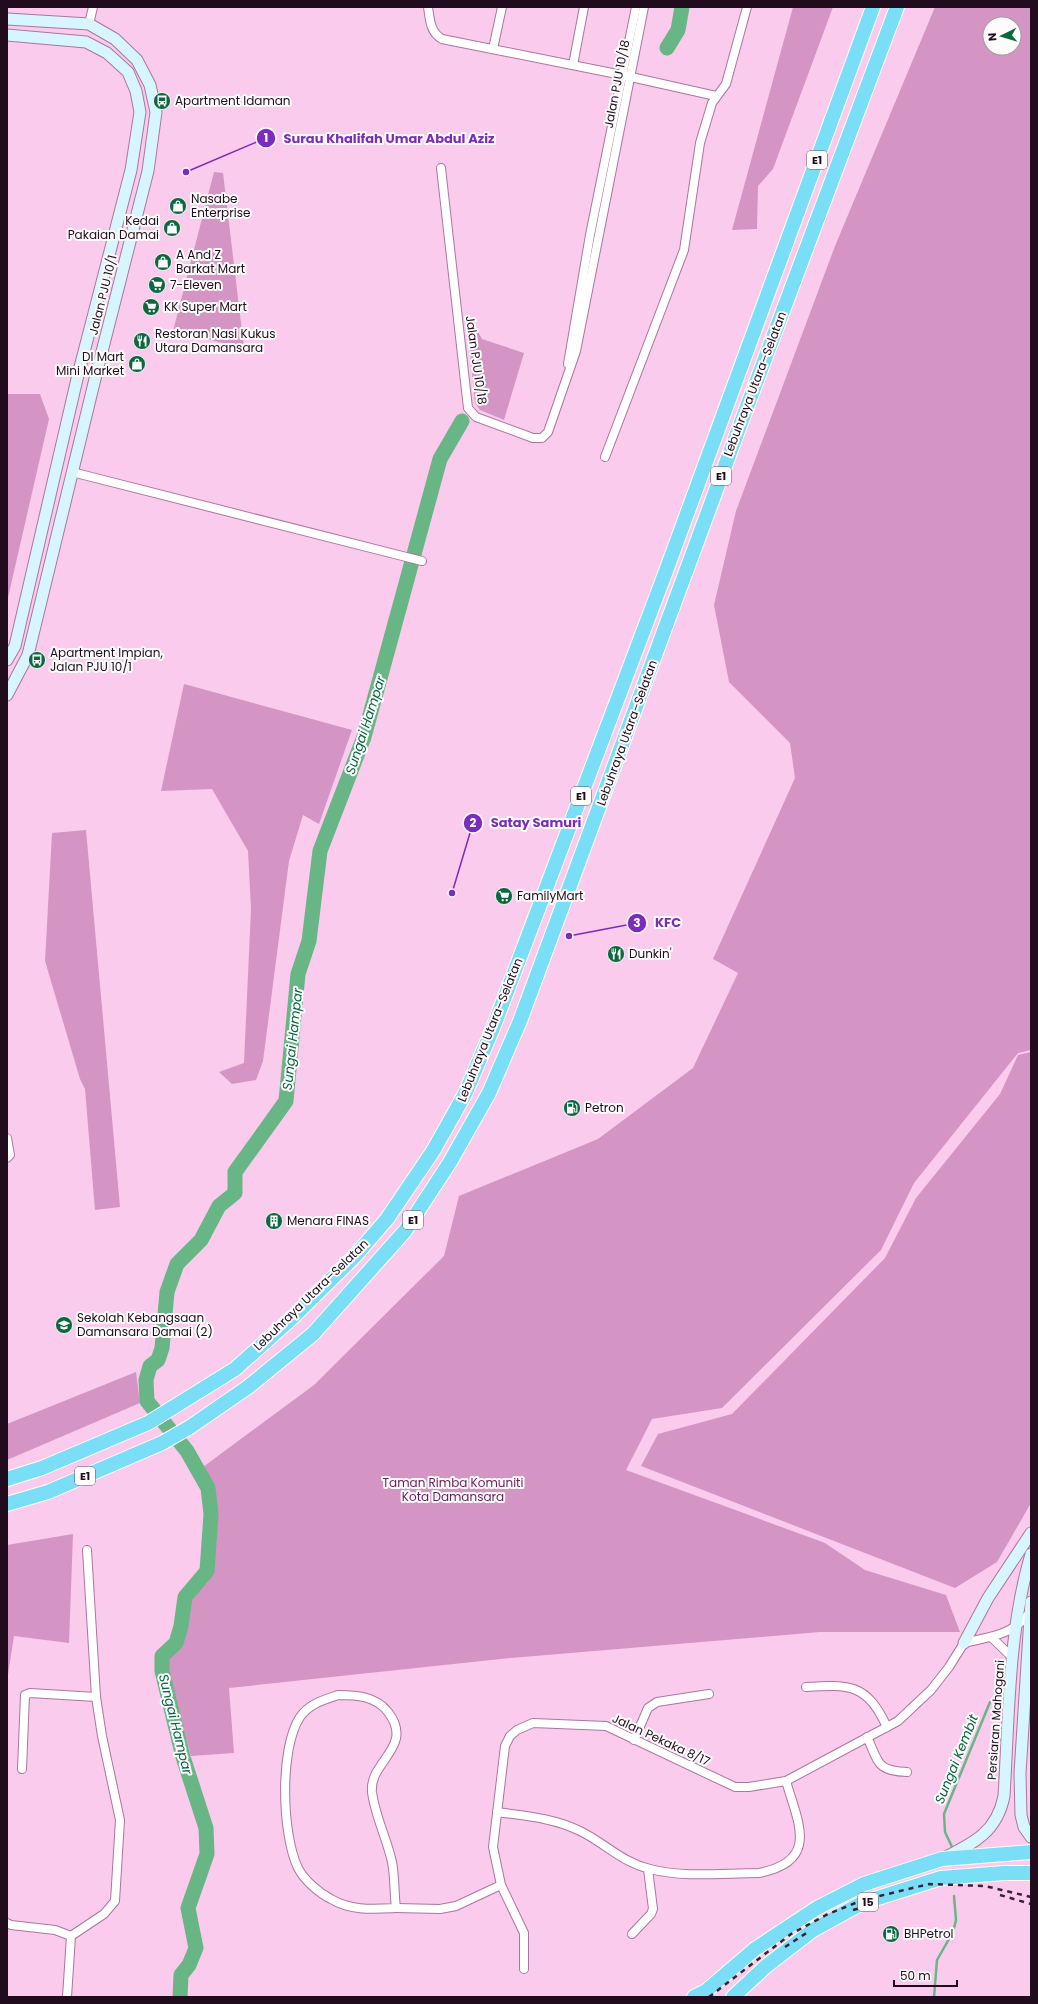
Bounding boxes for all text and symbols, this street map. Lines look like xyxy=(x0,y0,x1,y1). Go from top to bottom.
north arrow xyxy=(982,16,1022,56)
text: N xyxy=(984,32,1000,42)
street label: Jalan PJU 10/18 xyxy=(600,38,633,129)
bus stop icon: Apartment Idaman xyxy=(152,91,172,111)
place label: Apartment Idaman xyxy=(175,92,291,109)
callout: Surau Khalifah Umar Abdul Aziz xyxy=(256,126,503,151)
text: 1 xyxy=(264,129,268,146)
text: Surau Khalifah Umar Abdul Aziz xyxy=(284,129,495,148)
road number: E1 xyxy=(807,151,827,169)
place label: Nasabe Enterprise xyxy=(191,190,250,221)
shop icon: Nasabe Enterprise xyxy=(168,196,188,216)
place label: Kedai Pakaian Damai xyxy=(68,212,159,243)
shop icon: Kedai Pakaian Damai xyxy=(162,218,182,238)
place label: A And Z Barkat Mart xyxy=(176,246,245,277)
shop icon: A And Z Barkat Mart xyxy=(153,252,173,272)
street label: Jalan PJU 10/1 xyxy=(84,253,121,337)
supermarket icon: 7-Eleven xyxy=(147,275,167,295)
place label: 7-Eleven xyxy=(170,276,222,293)
supermarket icon: KK Super Mart xyxy=(141,297,161,317)
place label: KK Super Mart xyxy=(164,298,247,315)
street label: Lebuhraya Utara–Selatan xyxy=(719,309,790,459)
street label: Jalan PJU 10/18 xyxy=(462,314,491,405)
place label: Restoran Nasi Kukus Utara Damansara xyxy=(155,325,275,356)
restaurant icon: Restoran Nasi Kukus Utara Damansara xyxy=(132,331,152,351)
place label: DI Mart Mini Market xyxy=(56,348,124,379)
shop icon: DI Mart Mini Market xyxy=(127,354,147,374)
road number: E1 xyxy=(711,467,731,485)
place label: Apartment Impian, Jalan PJU 10/1 xyxy=(50,644,163,675)
bus stop icon: Apartment Impian, Jalan PJU 10/1 xyxy=(27,650,47,670)
street label: Lebuhraya Utara–Selatan xyxy=(592,658,661,808)
water label: Sungai Hampar xyxy=(341,672,391,777)
road number: E1 xyxy=(571,787,591,805)
callout: Satay Samuri xyxy=(463,810,589,835)
text: Satay Samuri xyxy=(491,813,581,832)
text: 2 xyxy=(470,814,477,831)
supermarket icon: FamilyMart xyxy=(494,886,514,906)
place label: FamilyMart xyxy=(517,887,583,904)
callout: KFC xyxy=(627,910,690,935)
text: KFC xyxy=(655,913,681,932)
text: 3 xyxy=(633,914,641,931)
restaurant icon: Dunkin' xyxy=(606,944,626,964)
place label: Dunkin' xyxy=(629,945,672,962)
street label: Lebuhraya Utara–Selatan xyxy=(453,955,526,1104)
water label: Sungai Hampar xyxy=(278,986,307,1091)
fuel station icon: Petron xyxy=(562,1098,582,1118)
place label: Petron xyxy=(585,1099,624,1116)
building icon: Menara FINAS xyxy=(264,1211,284,1231)
road number: E1 xyxy=(403,1211,423,1229)
place label: Menara FINAS xyxy=(287,1212,369,1229)
street label: Lebuhraya Utara–Selatan xyxy=(249,1235,372,1354)
place label: Sekolah Kebangsaan Damansara Damai (2) xyxy=(77,1309,213,1340)
school or university icon: Sekolah Kebangsaan Damansara Damai (2) xyxy=(54,1315,74,1335)
road number: E1 xyxy=(75,1467,95,1485)
park label: Taman Rimba Komuniti Kota Damansara xyxy=(383,1474,523,1505)
street label: Persiaran Mahogani xyxy=(983,1659,1008,1781)
water label: Sungai Hampar xyxy=(154,1672,197,1777)
street label: Jalan Pekaka 8/17 xyxy=(609,1709,713,1770)
water label: Sungai Kembit xyxy=(930,1711,983,1807)
road number: 15 xyxy=(858,1893,878,1911)
fuel station icon: BHPetrol xyxy=(881,1924,901,1944)
place label: BHPetrol xyxy=(904,1925,954,1942)
scale bar xyxy=(894,1962,957,1988)
text: 50 m xyxy=(900,1967,931,1984)

